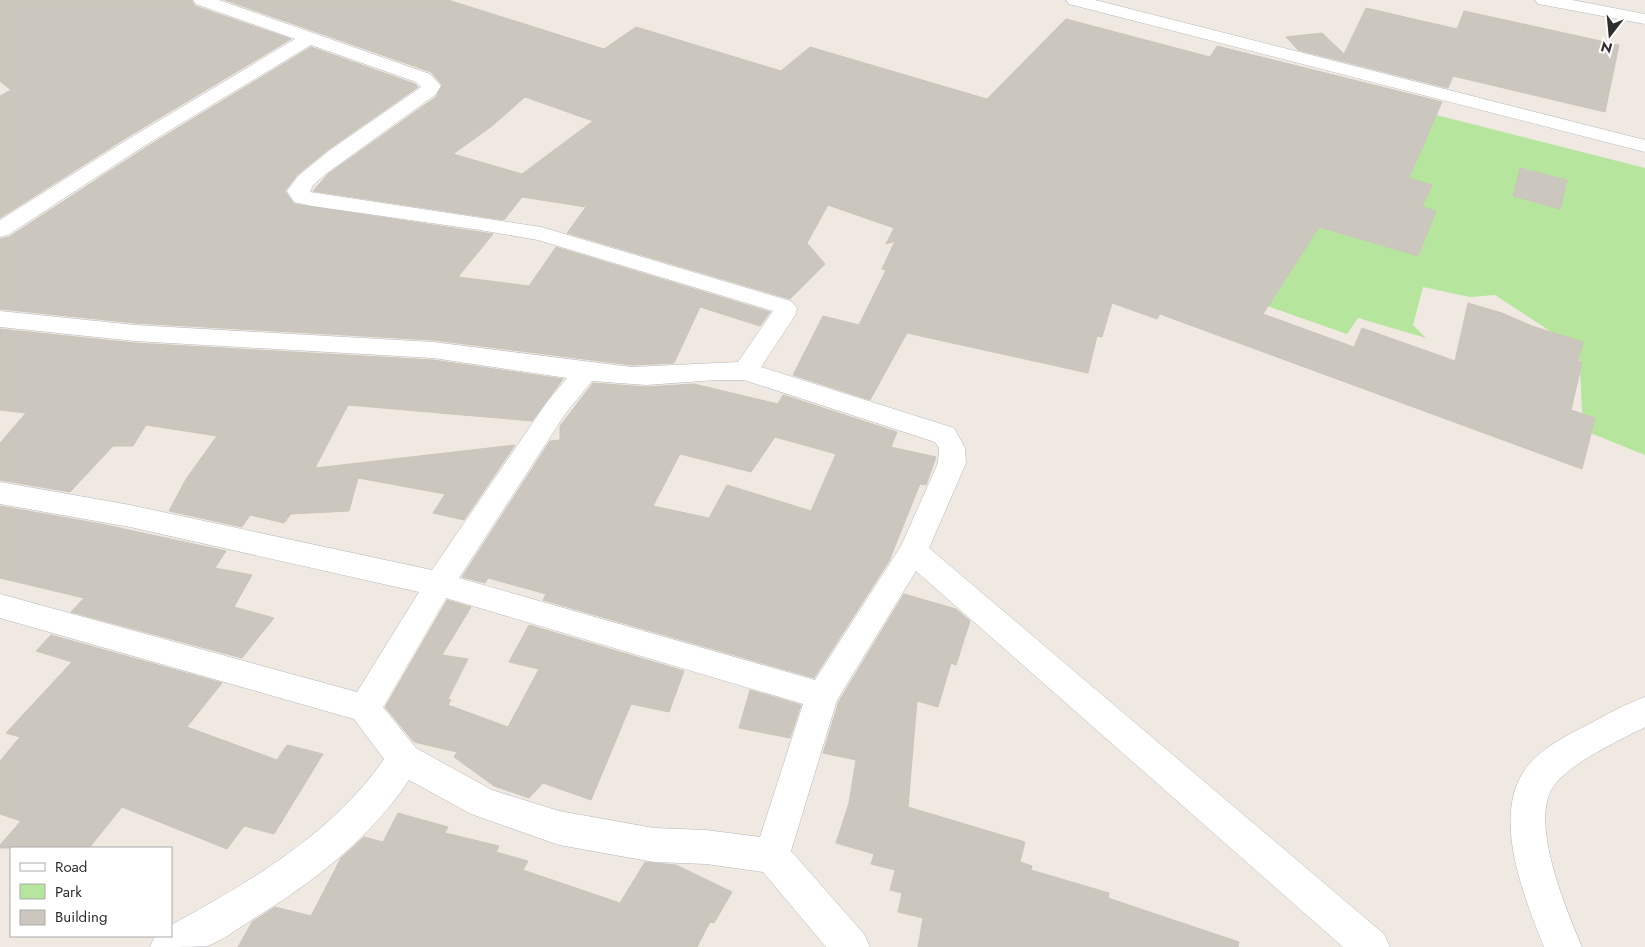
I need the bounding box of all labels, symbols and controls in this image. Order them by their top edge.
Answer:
north arrow [1585,10,1635,60]
text: N [1598,36,1615,59]
legend [10,847,172,937]
text: Road [55,856,87,878]
text: Park [55,881,82,903]
text: Building [55,906,107,928]

